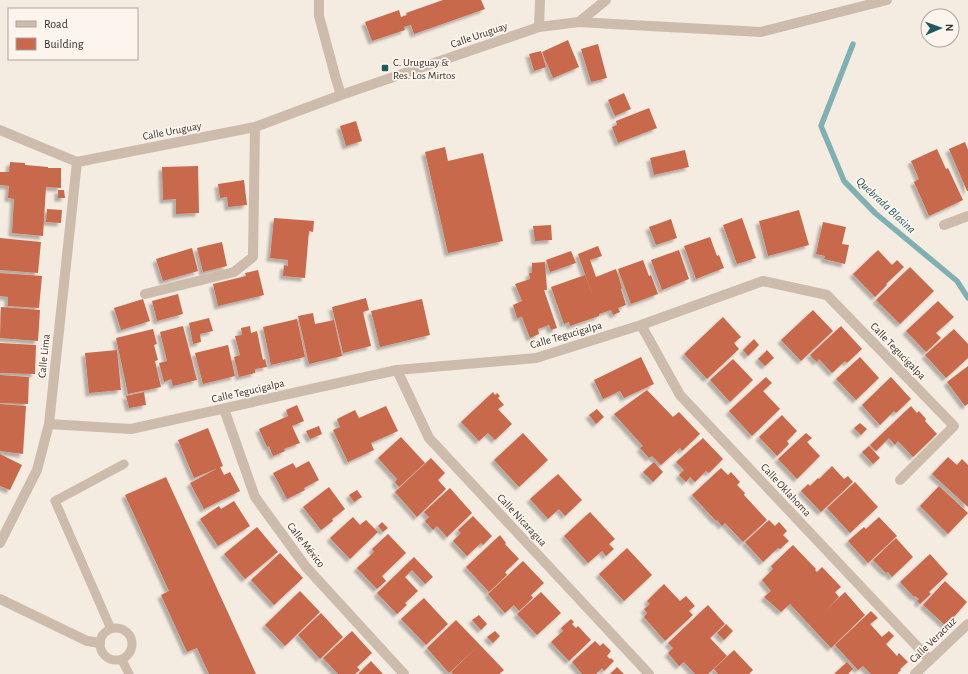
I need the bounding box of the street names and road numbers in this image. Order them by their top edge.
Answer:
street label: Calle Uruguay [449,20,509,50]
street label: Calle Uruguay [142,120,203,142]
street label: Calle Tegucigalpa [529,319,603,351]
street label: Calle Tegucigalpa [868,320,928,382]
street label: Calle Lima [36,333,52,379]
street label: Calle Tegucigalpa [211,377,285,405]
street label: Calle Oklahoma [759,461,813,519]
street label: Calle Nicaragua [495,492,549,548]
street label: Calle México [285,520,327,570]
street label: Calle Veracruz [908,615,959,665]

